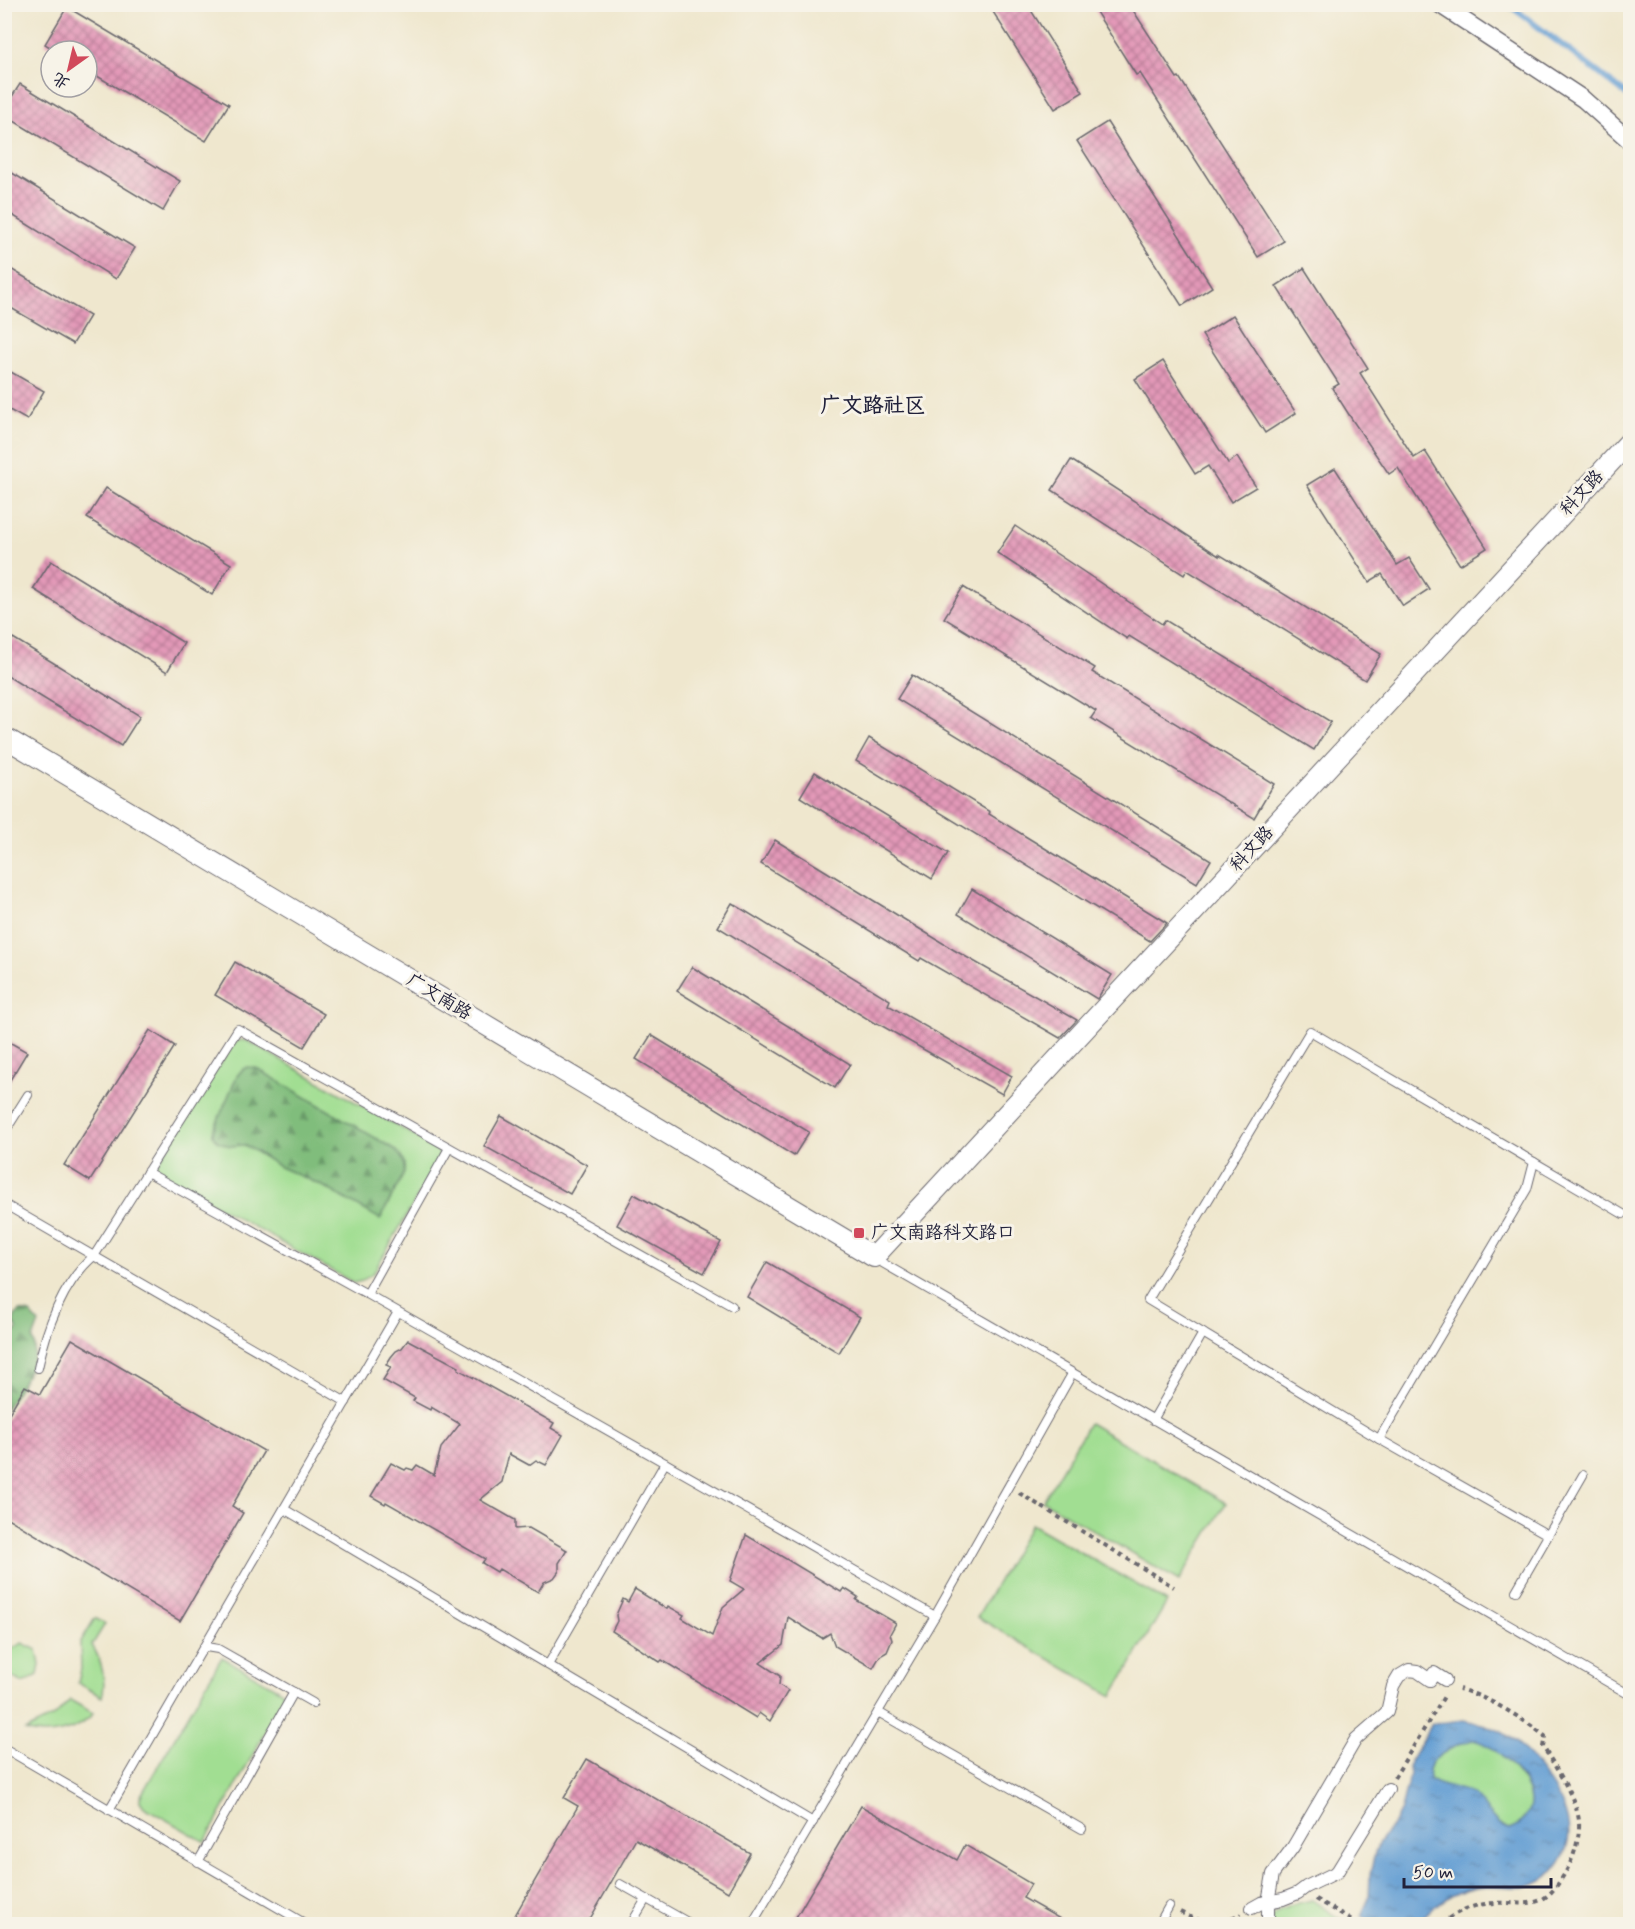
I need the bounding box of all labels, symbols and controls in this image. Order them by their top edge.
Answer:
north arrow [39,39,99,99]
text: 北 [49,67,74,93]
district label: 广文路社区 [821,392,926,420]
street label: 科文路 [1555,465,1609,521]
street label: 科文路 [1225,821,1279,877]
street label: 广文南路 [402,968,476,1026]
place label: 广文南路科文路口 [871,1221,1015,1245]
marker: 广文南路科文路口 [852,1226,866,1240]
scale bar [1404,1851,1551,1889]
text: 50 m [1413,1861,1453,1885]

